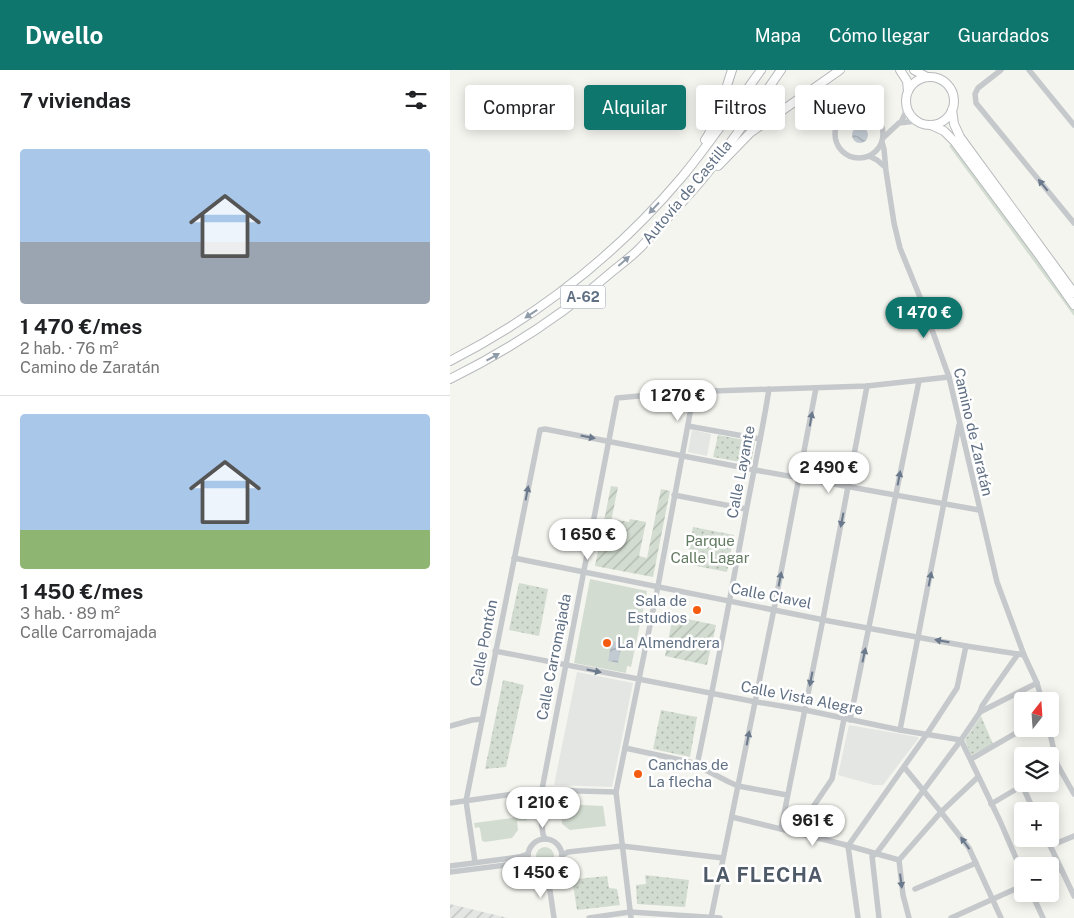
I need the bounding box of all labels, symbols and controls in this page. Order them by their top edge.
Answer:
text: Dwello [25,21,103,49]
text: Mapa [755,25,801,46]
text: Cómo llegar [829,25,930,46]
text: Guardados [958,25,1049,46]
chip: Comprar [465,85,574,130]
chip: Alquilar [584,85,686,130]
chip: Filtros [696,85,785,130]
chip: Nuevo [795,85,884,130]
icon: filters [402,86,430,114]
text: 7 viviendas [20,88,131,113]
street label: Autovía de Castilla [638,137,735,247]
one-way arrow [1038,179,1049,192]
icon: home [180,181,270,271]
one-way arrow [648,202,660,214]
one-way arrow [618,256,631,267]
road number: A-62 [560,286,606,308]
pin: 1 470 € [878,296,970,339]
text: 1 470 € [896,303,952,322]
one-way arrow [524,309,537,318]
text: 1 470 €/mes [20,314,142,339]
text: 2 hab. · 76 m² [20,339,119,358]
one-way arrow [486,353,501,361]
text: Camino de Zaratán [20,358,160,377]
street label: Camino de Zaratán [950,366,997,498]
pin: 1 270 € [632,380,724,422]
text: 1 270 € [651,386,705,405]
one-way arrow [807,411,815,427]
street label: Calle Layante [723,424,758,520]
one-way arrow [580,433,595,441]
icon: home [180,447,270,537]
pin: 2 490 € [783,452,875,494]
text: 2 490 € [799,458,859,477]
one-way arrow [895,471,903,486]
one-way arrow [524,484,532,500]
one-way arrow [838,512,846,528]
pin: 1 650 € [542,518,634,561]
text: 1 650 € [560,525,616,544]
park label: Parque Calle Lagar [670,532,750,566]
one-way arrow [777,570,785,586]
one-way arrow [926,571,934,586]
text: 1 450 €/mes [20,579,143,604]
street label: Calle Clavel [729,579,813,612]
street label: Calle Carromajada [533,592,574,722]
place label: Sala de Estudios [627,592,687,626]
street label: Calle Pontón [467,598,500,688]
text: 3 hab. · 89 m² [20,604,120,623]
marker: Sala de Estudios [691,604,703,616]
text: Calle Carromajada [20,623,157,642]
place label: La Almendrera [617,634,720,651]
marker: La Almendrera [601,637,613,649]
one-way arrow [933,637,949,645]
one-way arrow [860,647,868,663]
one-way arrow [587,667,603,675]
one-way arrow [807,672,815,687]
street label: Calle Vista Alegre [739,677,865,718]
north arrow [1014,692,1059,738]
map controls [1014,692,1059,902]
one-way arrow [744,730,752,746]
button: layers [1014,747,1059,792]
place label: Canchas de La flecha [648,756,729,790]
marker: Canchas de La flecha [632,768,644,780]
pin: 1 210 € [497,786,589,829]
text: 1 210 € [517,793,569,812]
button: + [1014,802,1059,847]
pin: 961 € [778,804,848,847]
text: 961 € [792,811,834,830]
one-way arrow [959,837,970,850]
pin: 1 450 € [495,856,587,899]
button: − [1014,857,1059,902]
text: 1 450 € [513,863,569,882]
district label: LA FLECHA [703,863,823,887]
one-way arrow [897,874,905,890]

